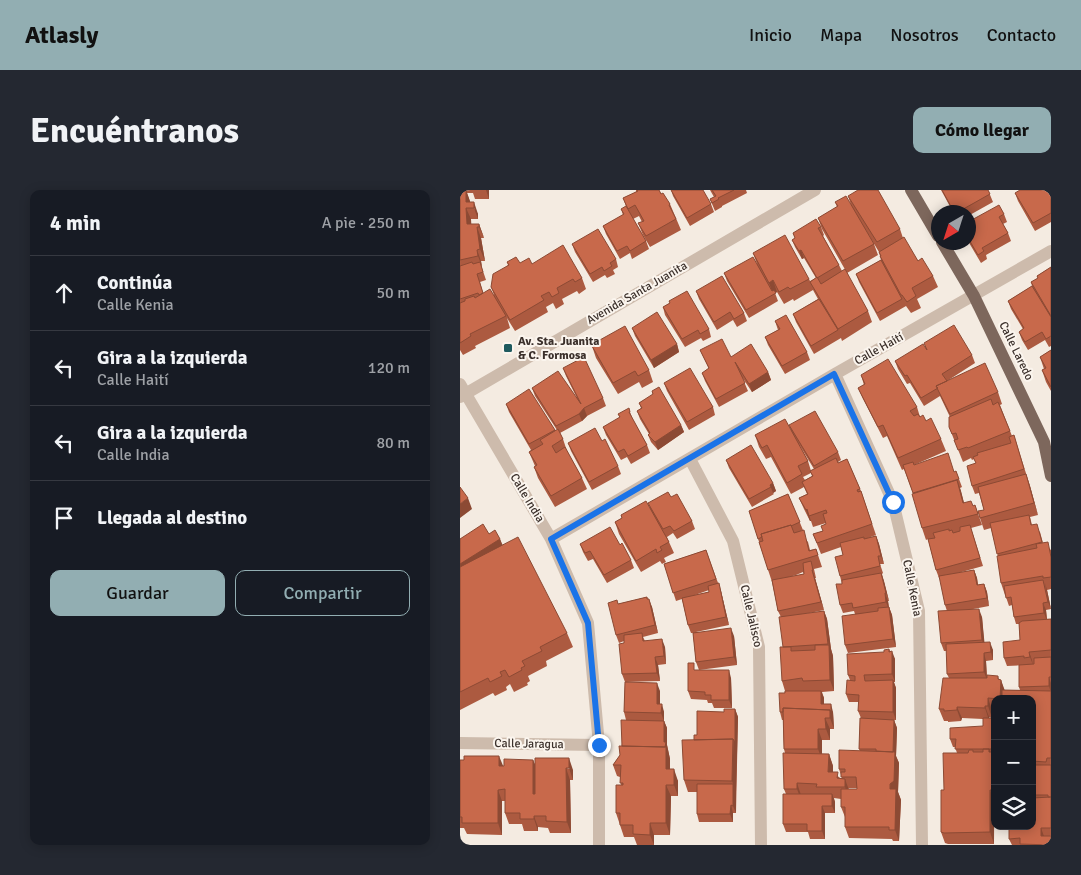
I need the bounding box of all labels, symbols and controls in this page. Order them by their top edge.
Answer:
text: Atlasly [25,20,98,50]
text: Inicio [749,24,792,46]
text: Mapa [820,24,862,46]
text: Nosotros [890,24,959,46]
text: Contacto [987,24,1056,46]
button: Cómo llegar [913,107,1051,153]
text: Encuéntranos [30,109,239,152]
north arrow [931,205,976,250]
text: 4 min [50,210,101,236]
text: A pie · 250 m [322,213,410,233]
street label: Avenida Santa Juanita [584,258,690,328]
text: Continúa [97,271,172,295]
icon: ahead [50,279,78,307]
text: 50 m [376,283,410,303]
text: Calle Kenia [97,295,174,315]
street label: Calle Laredo [995,319,1037,383]
street label: Calle Haití [852,329,907,369]
place label: Av. Sta. Juanita & C. Formosa [518,334,599,363]
marker: Av. Sta. Juanita & C. Formosa [502,342,514,354]
text: Gira a la izquierda [97,346,247,370]
icon: left [50,354,78,382]
text: 120 m [368,358,410,378]
text: Calle Haití [97,370,169,390]
text: Gira a la izquierda [97,421,247,445]
icon: left [50,429,78,457]
text: 80 m [376,433,410,453]
text: Calle India [97,445,170,465]
street label: Calle India [507,471,547,525]
route start [882,491,905,514]
icon: arrive [50,504,78,532]
text: Llegada al destino [97,506,247,530]
street label: Calle Kenia [899,558,925,618]
button: Guardar [50,570,225,616]
button: Compartir [235,570,410,616]
street label: Calle Jalisco [737,583,765,649]
map controls [991,695,1036,830]
button: + [991,695,1036,740]
route end [588,734,611,757]
street label: Calle Jaragua [494,736,564,752]
button: − [991,740,1036,785]
button: layers [991,785,1036,830]

